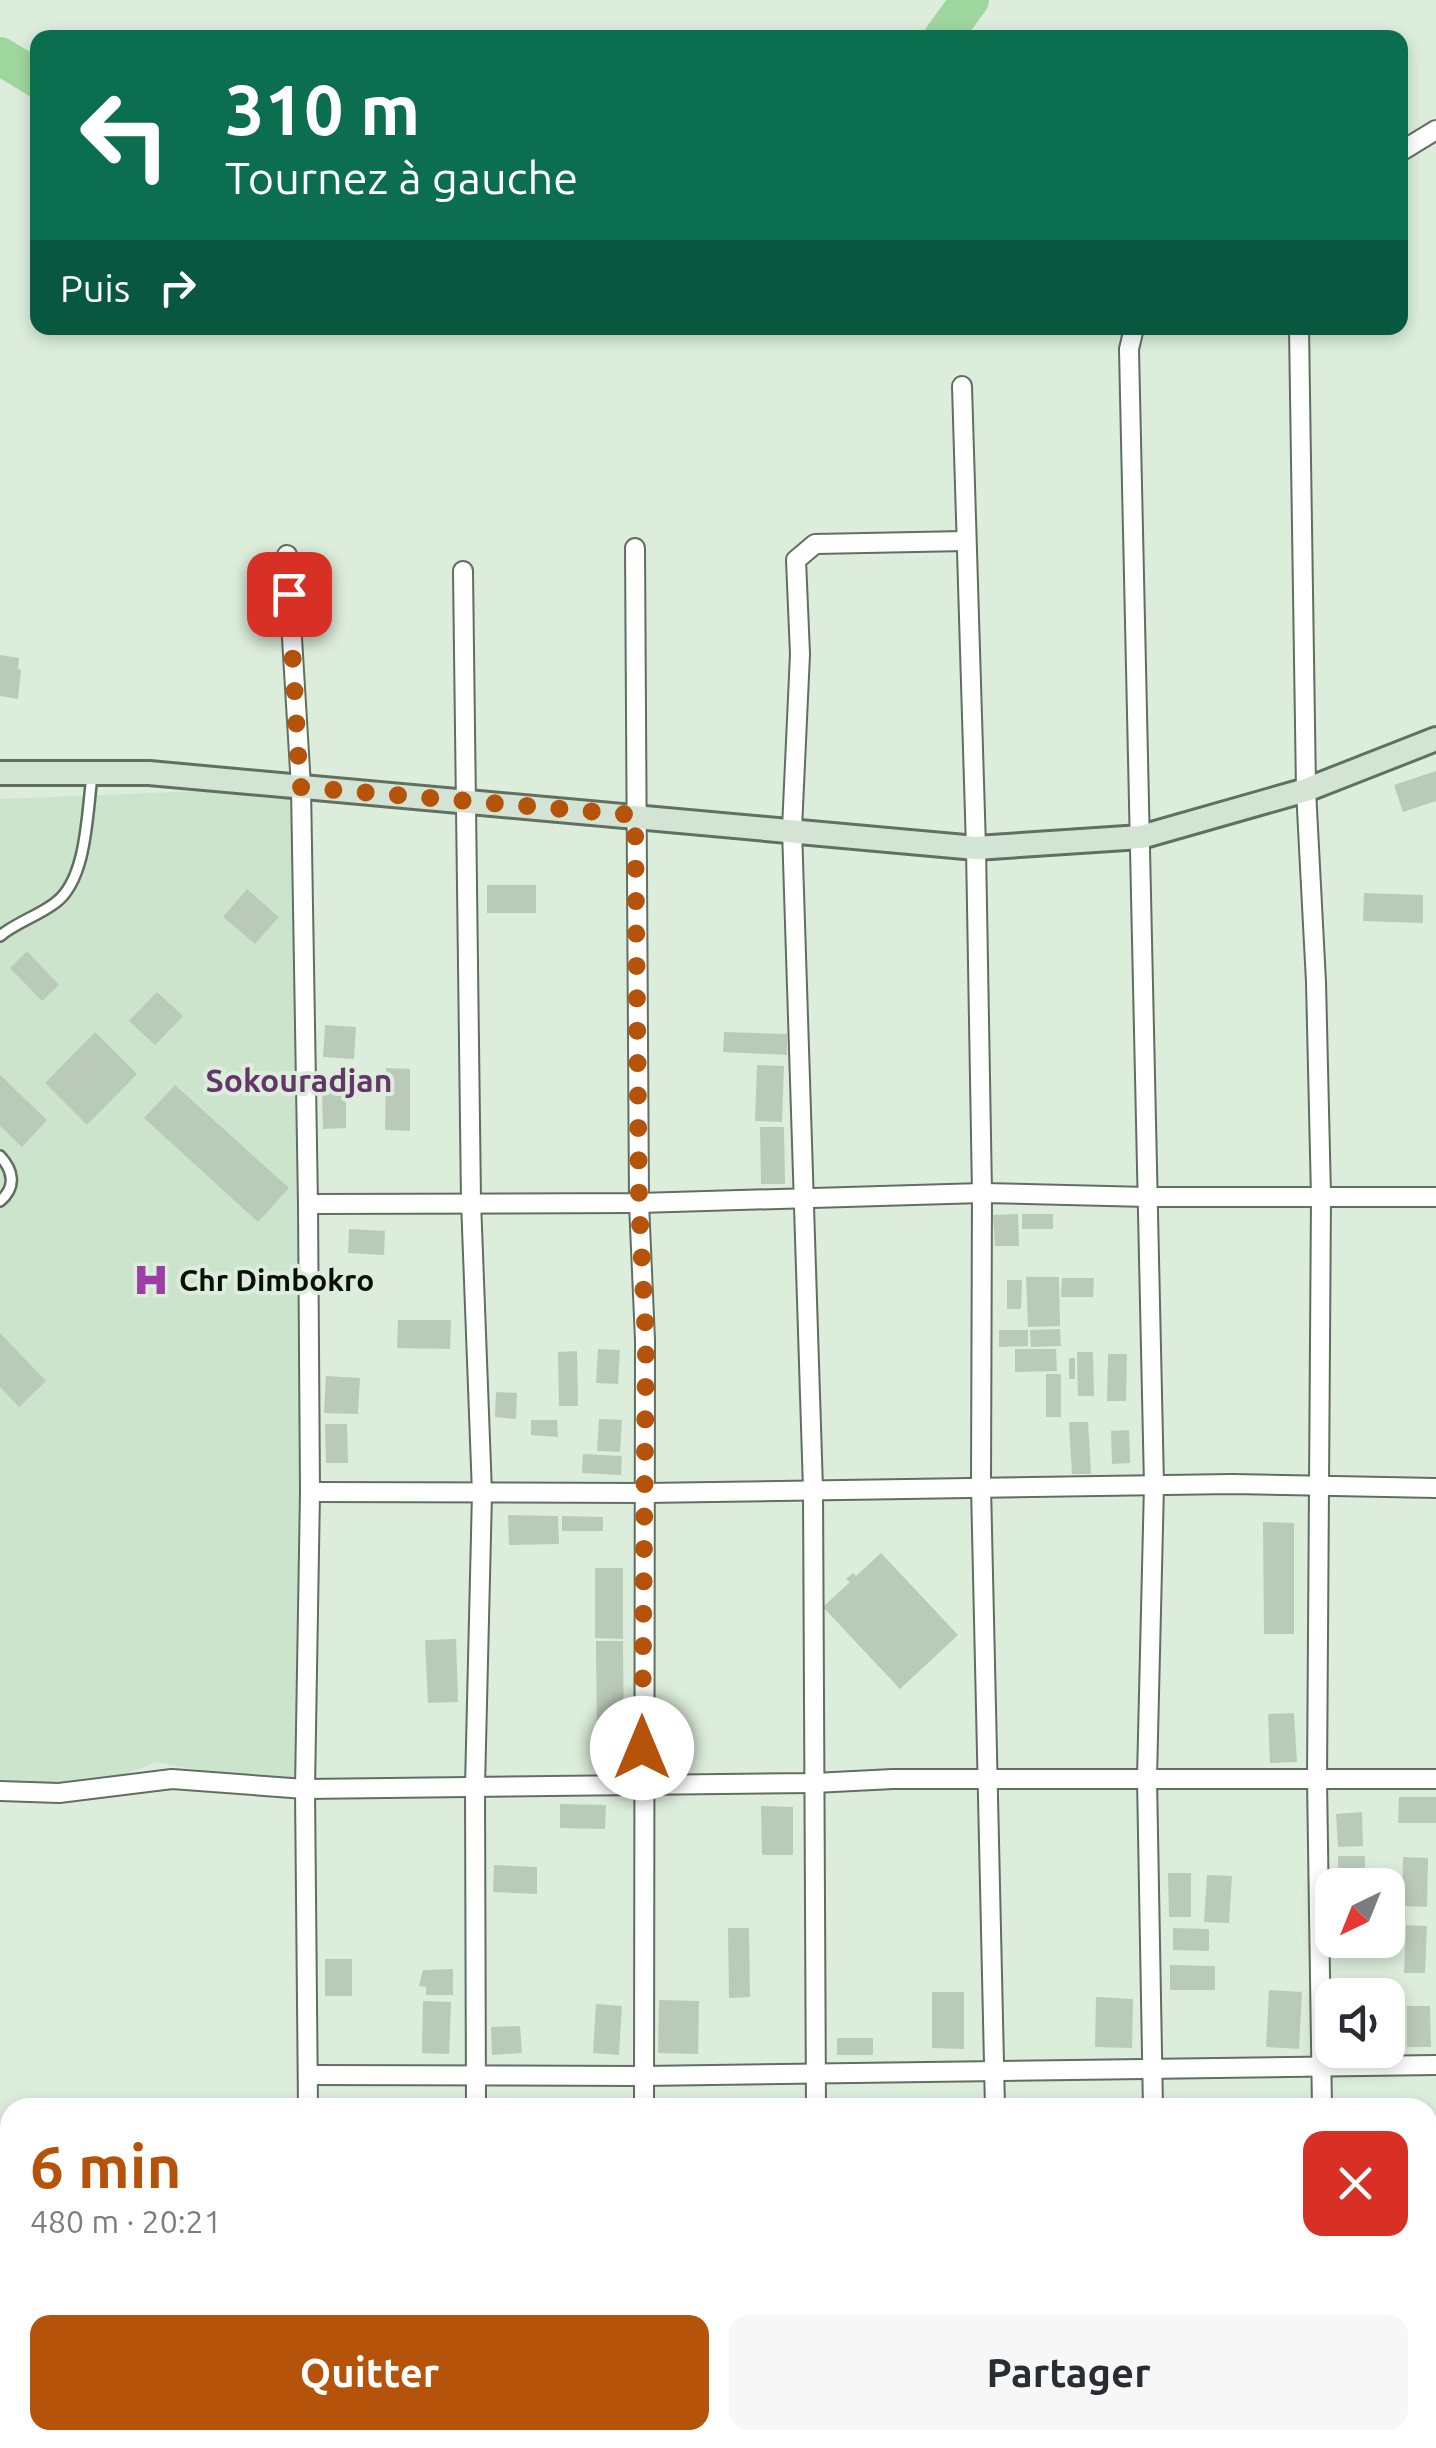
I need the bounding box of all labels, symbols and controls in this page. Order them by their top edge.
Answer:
icon: left [60,70,190,200]
text: 310 m [225,70,420,148]
text: Tournez à gauche [225,152,578,203]
icon: right [150,260,205,315]
text: Puis [60,267,130,309]
pin [247,552,332,637]
icon: arrive [262,567,317,622]
district label: Sokouradjan [206,1062,392,1098]
hospital icon: Chr Dimbokro [132,1261,170,1299]
place label: Chr Dimbokro [179,1263,374,1297]
position arrow [590,1696,694,1800]
north arrow [1315,1868,1405,1958]
map controls [1315,1868,1405,2068]
button: sound [1315,1978,1405,2068]
button: close [1303,2131,1408,2236]
text: 6 min [30,2132,182,2199]
text: 480 m · 20:21 [30,2203,222,2239]
button: Quitter [30,2315,709,2430]
button: Partager [729,2315,1408,2430]

